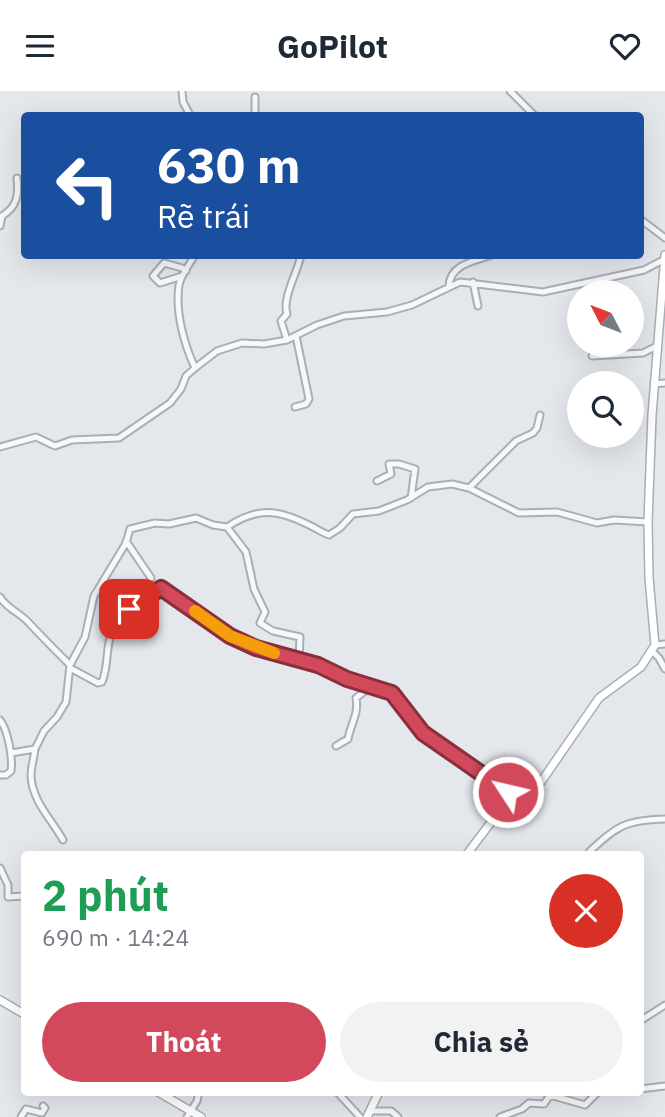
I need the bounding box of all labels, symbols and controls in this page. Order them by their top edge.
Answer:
text: GoPilot [277,25,388,67]
icon: menu [21,27,59,65]
icon: heart [606,27,644,65]
text: 630 m [157,133,301,196]
icon: left [42,140,133,231]
text: Rẽ trái [157,195,250,237]
north arrow [567,280,644,357]
map controls [567,280,644,448]
button: search [567,371,644,448]
pin [99,579,159,639]
icon: arrive [110,590,148,628]
position arrow [471,755,545,829]
text: 2 phút [42,868,169,923]
button: close [549,874,623,948]
text: 690 m · 14:24 [42,922,189,952]
button: Thoát [42,1002,326,1082]
button: Chia sẻ [340,1002,623,1082]

